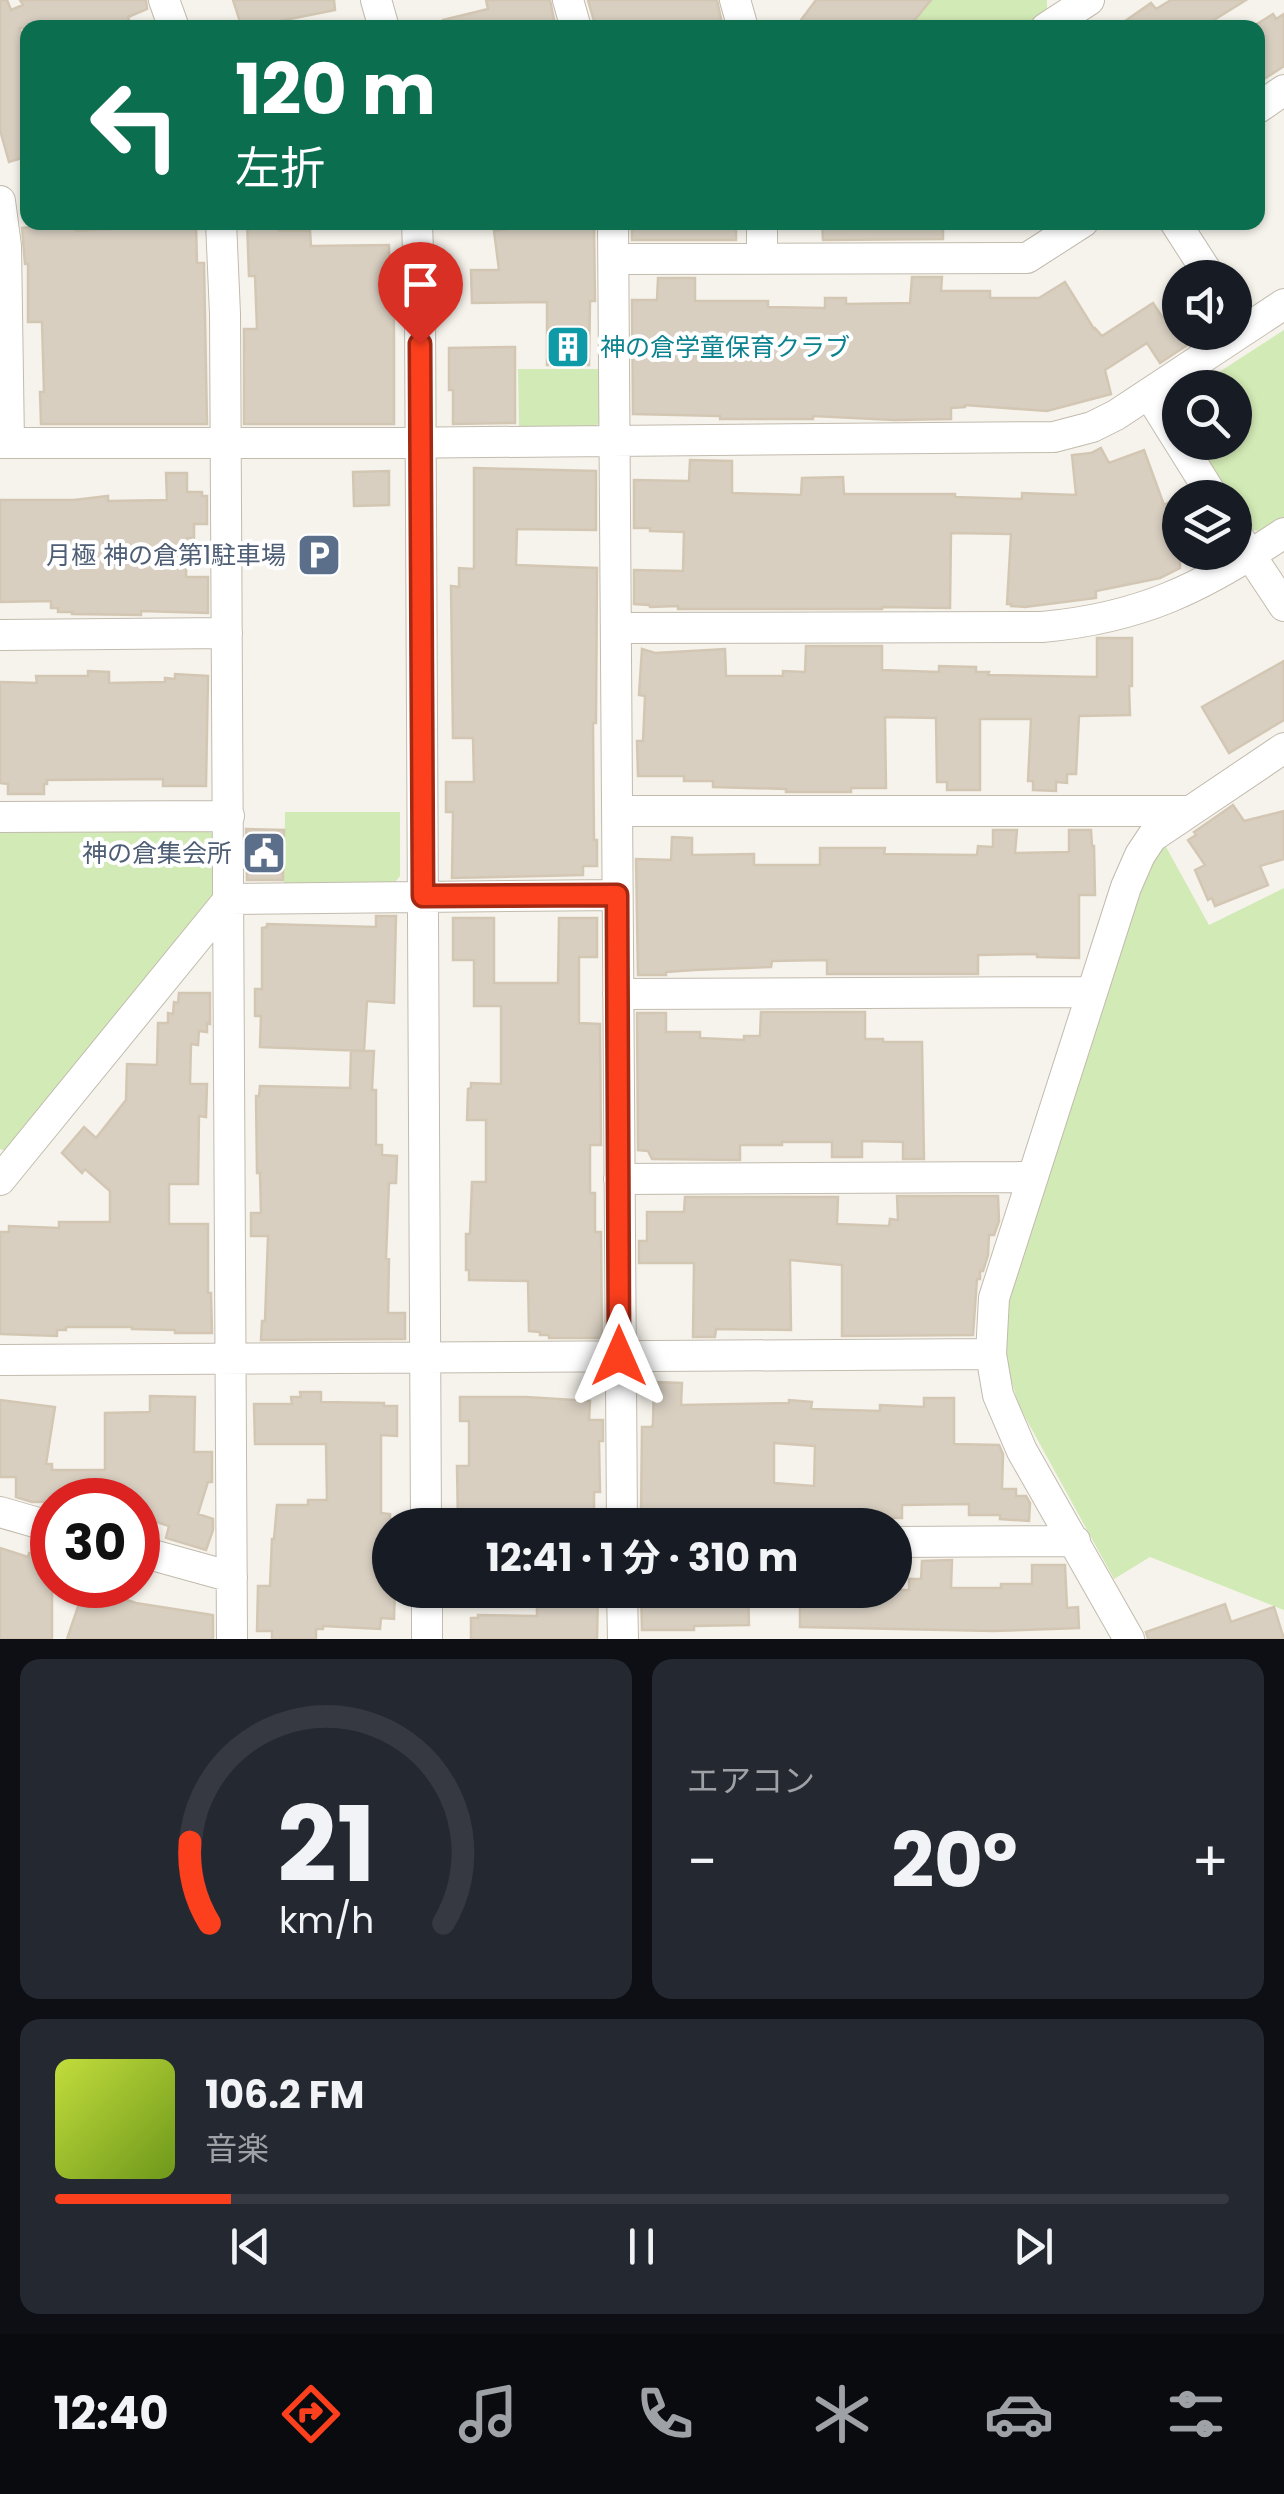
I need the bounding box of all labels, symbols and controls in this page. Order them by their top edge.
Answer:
text: 120 m [235,40,436,139]
icon: left [70,60,200,190]
text: 左折 [235,137,325,200]
pin [378,242,463,345]
icon: arrive [393,257,448,312]
map controls [1162,260,1252,570]
button: sound [1162,260,1252,350]
building icon: 神の倉学童保育クラブ [545,324,591,370]
place label: 神の倉学童保育クラブ [600,330,850,365]
button: search [1162,370,1252,460]
button: layers [1162,480,1252,570]
parking icon: 月極 神の倉第1駐車場 [296,532,342,578]
place label: 月極 神の倉第1駐車場 [46,538,286,573]
public building icon: 神の倉集会所 [241,830,287,876]
place label: 神の倉集会所 [82,836,232,871]
position arrow [567,1304,671,1408]
speed limit sign: 30 [30,1478,160,1608]
text: 12:41 · 1 分 · 310 m [486,1531,798,1584]
text: エアコン [687,1758,815,1803]
text: 21 [277,1772,375,1917]
text: 20° [891,1808,1018,1913]
text: − [687,1823,717,1900]
text: + [1191,1823,1229,1900]
text: km/h [278,1895,374,1946]
text: 106.2 FM [205,2068,364,2121]
text: 音楽 [205,2126,269,2171]
icon: previous [223,2219,278,2274]
icon: pause [614,2219,669,2274]
icon: next [1006,2219,1061,2274]
icon: directions [276,2379,346,2449]
icon: music [453,2379,523,2449]
icon: phone [630,2379,700,2449]
icon: climate [807,2379,877,2449]
icon: car [984,2379,1054,2449]
icon: filters [1161,2379,1231,2449]
text: 12:40 [53,2382,169,2445]

